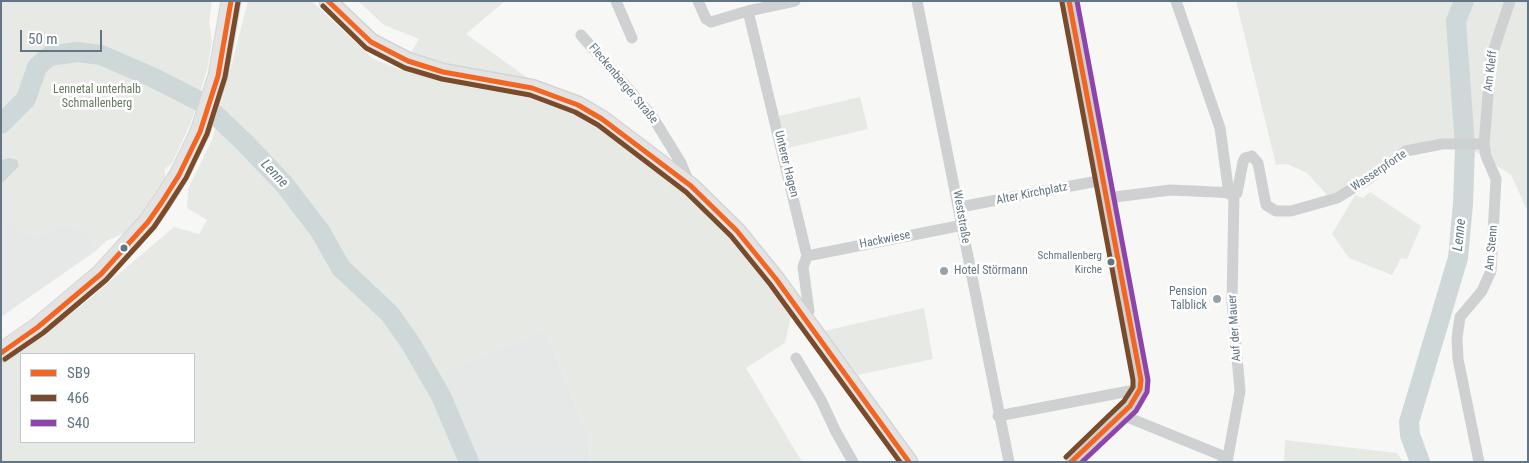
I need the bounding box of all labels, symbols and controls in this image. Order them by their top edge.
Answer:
scale bar [22,20,105,52]
text: 50 m [28,30,58,48]
street label: Fleckenberger Straße [585,41,661,127]
street label: Am Kleff [1481,50,1501,92]
park label: Lennetal unterhalb Schmallenberg [53,83,141,111]
street label: Unterer Hagen [771,129,801,199]
street label: Wasserpforte [1349,147,1409,195]
water label: Lenne [257,157,291,191]
street label: Alter Kirchplatz [995,180,1069,208]
street label: Weststraße [949,189,973,245]
water label: Lenne [1450,218,1470,252]
street label: Am Stenn [1483,225,1501,271]
street label: Hackwiese [858,228,912,252]
unlabelled marker [119,243,129,253]
place label: Schmallenberg Kirche [1038,249,1102,275]
marker: Schmallenberg Kirche [1106,257,1116,267]
place label: Hotel Störmann [954,264,1028,278]
marker: Hotel Störmann [938,265,950,277]
place label: Pension Talblick [1169,285,1207,313]
marker: Pension Talblick [1211,293,1223,305]
street label: Auf der Mauer [1225,294,1245,362]
legend [20,353,195,443]
text: SB9 [67,364,90,382]
text: 466 [67,389,89,407]
text: S40 [67,414,90,432]

